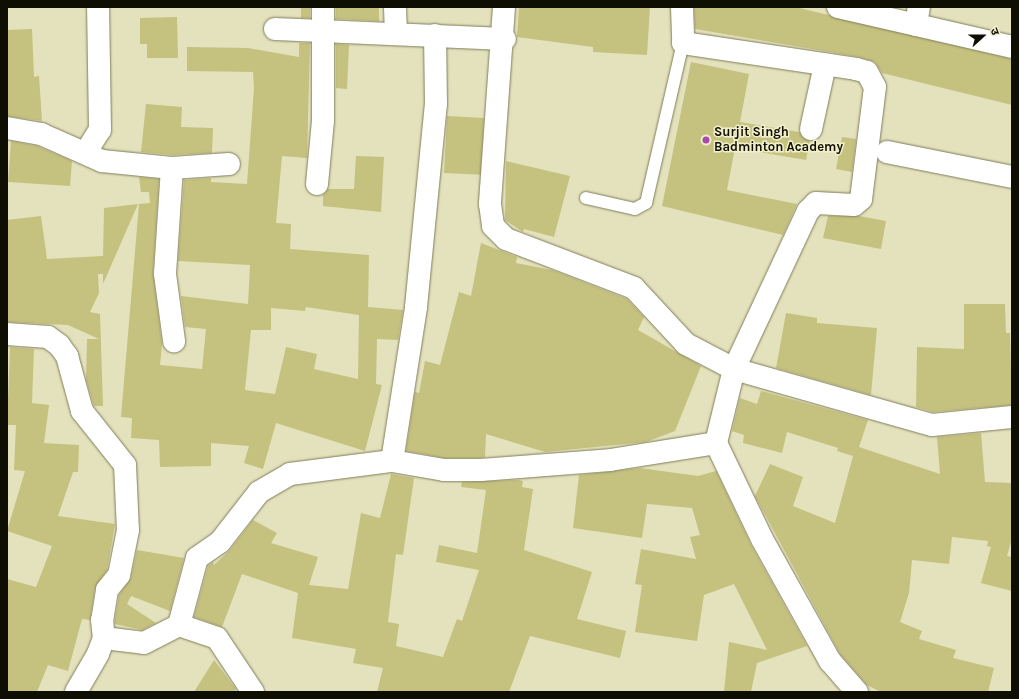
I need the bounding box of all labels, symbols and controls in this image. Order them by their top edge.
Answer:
north arrow [963,16,1003,56]
text: उ [987,26,1002,37]
place label: Surjit Singh Badminton Academy [714,125,843,156]
marker: Surjit Singh Badminton Academy [701,135,711,145]

